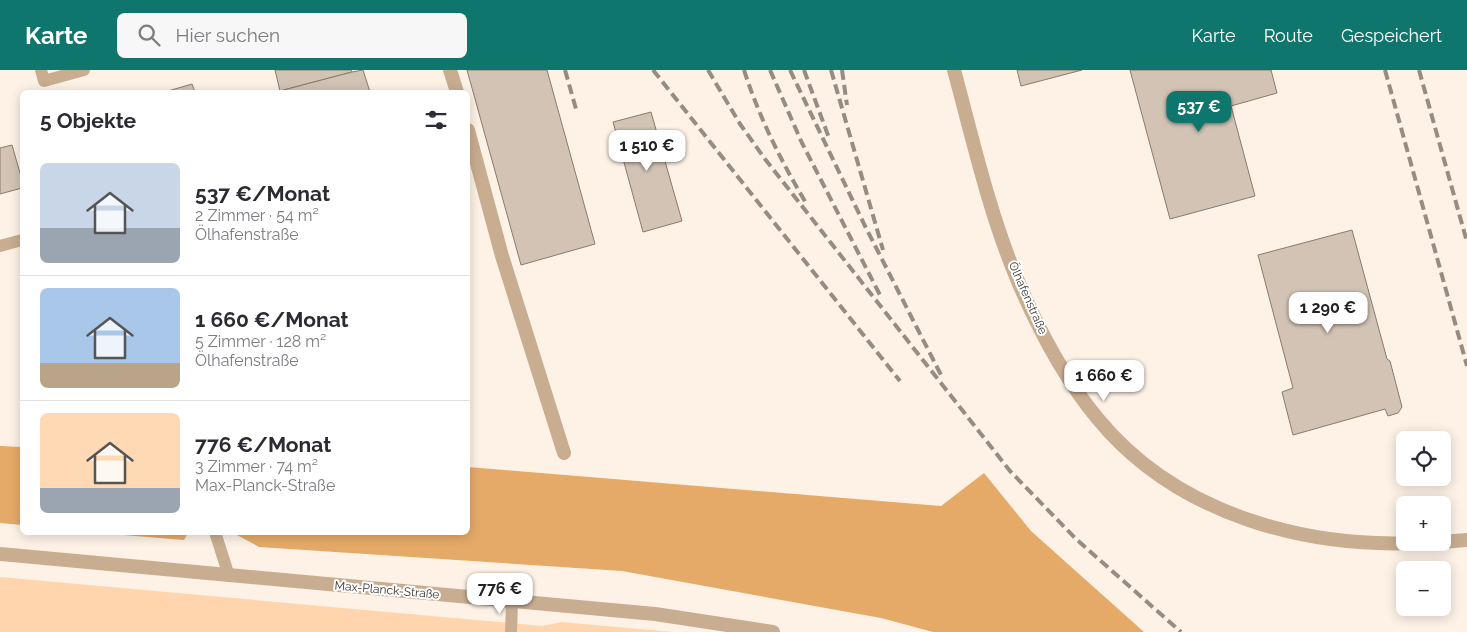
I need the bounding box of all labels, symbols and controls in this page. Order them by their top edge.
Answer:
search box [117,13,467,58]
text: Karte [25,21,87,50]
icon: search [135,21,163,49]
text: Hier suchen [175,24,280,46]
text: Karte [1192,25,1236,46]
text: Route [1264,25,1313,46]
text: Gespeichert [1341,25,1442,46]
pin: 537 € [1164,90,1234,133]
text: 537 € [1177,97,1221,116]
icon: filters [422,106,450,134]
text: 5 Objekte [40,108,136,133]
pin: 1 510 € [601,129,693,172]
text: 1 510 € [620,136,674,155]
text: 537 €/Monat [195,181,330,206]
icon: home [80,183,140,243]
text: 2 Zimmer · 54 m² [195,206,319,225]
text: Ölhafenstraße [195,225,299,244]
street label: Ölhafenstraße [1006,260,1050,336]
pin: 1 290 € [1282,292,1374,334]
text: 1 290 € [1300,298,1356,317]
text: 1 660 €/Monat [195,307,349,332]
icon: home [80,308,140,368]
text: 5 Zimmer · 128 m² [195,332,326,351]
text: Ölhafenstraße [195,351,299,370]
pin: 1 660 € [1058,360,1150,402]
text: 1 660 € [1075,366,1133,385]
map controls [1396,431,1451,616]
button: locate [1396,431,1451,486]
text: 776 €/Monat [195,432,331,457]
icon: home [80,433,140,493]
text: 3 Zimmer · 74 m² [195,457,318,476]
text: Max-Planck-Straße [195,476,335,495]
button: + [1396,496,1451,551]
button: − [1396,561,1451,616]
pin: 776 € [465,572,535,615]
street label: Max-Planck-Straße [334,578,440,602]
text: 776 € [478,579,522,598]

